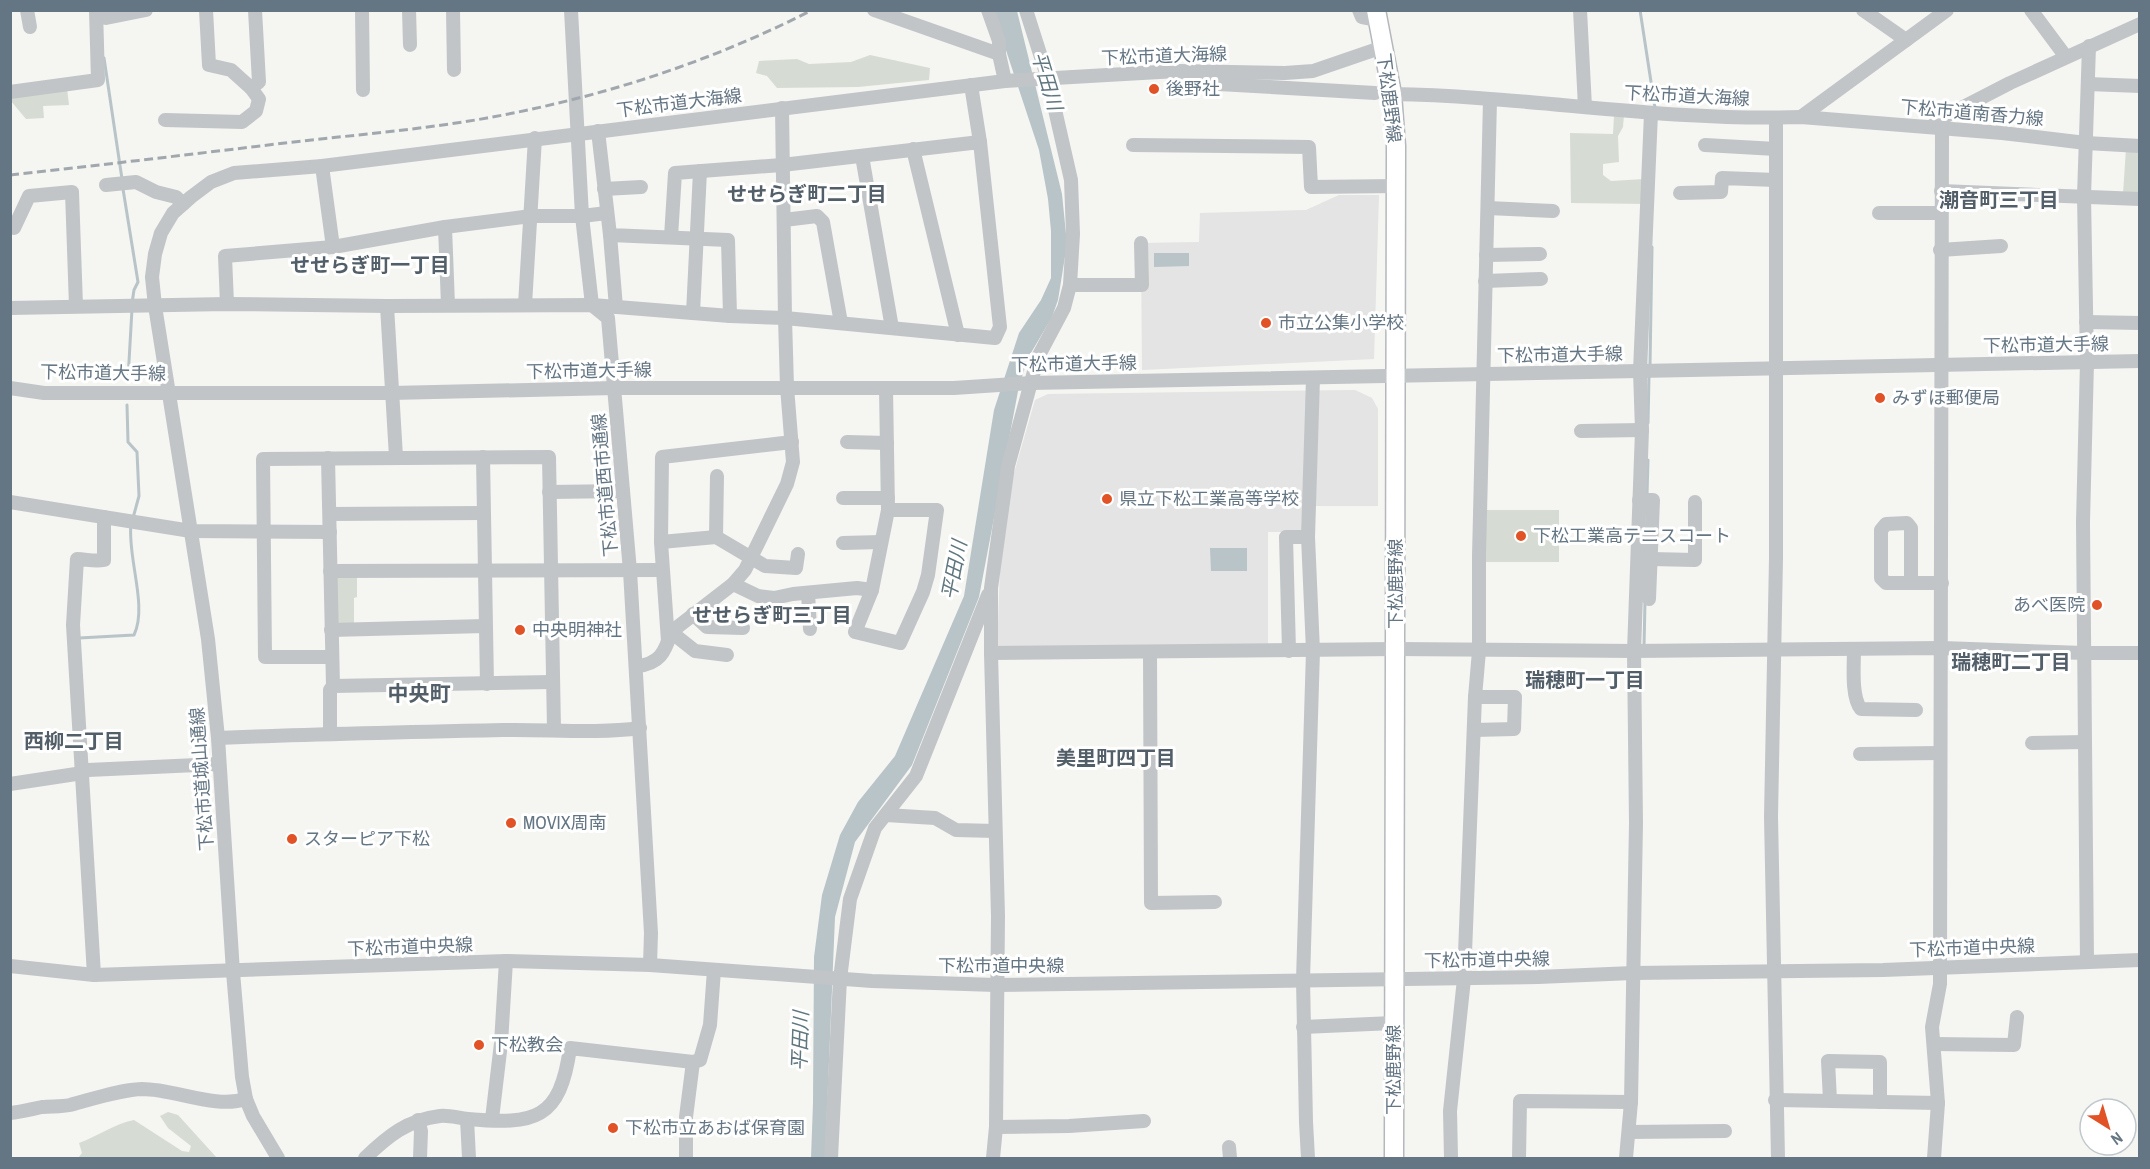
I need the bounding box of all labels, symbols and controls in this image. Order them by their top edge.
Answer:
street label: 下松市道大海線 [1101,41,1227,70]
water label: 平田川 [1026,48,1070,115]
street label: 下松鹿野線 [1372,52,1407,144]
place label: 後野社 [1166,76,1220,101]
street label: 下松市道大海線 [1623,80,1751,111]
street label: 下松市道大海線 [615,82,743,123]
marker: 後野社 [1147,82,1161,96]
street label: 下松市道南香力線 [1899,94,2045,131]
district label: せせらぎ町二丁目 [727,180,887,207]
district label: 潮音町三丁目 [1939,186,2059,213]
district label: せせらぎ町一丁目 [290,251,450,278]
place label: 市立公集小学校 [1278,310,1404,335]
marker: 市立公集小学校 [1259,316,1273,330]
street label: 下松市道大手線 [1983,331,2109,358]
street label: 下松市道大手線 [1497,341,1623,368]
street label: 下松市道大手線 [1011,350,1137,377]
street label: 下松市道大手線 [526,357,652,384]
street label: 下松市道大手線 [40,359,166,386]
place label: みずほ郵便局 [1892,385,2000,410]
marker: みずほ郵便局 [1873,391,1887,405]
street label: 下松市道西市通線 [586,412,623,558]
place label: 県立下松工業高等学校 [1119,486,1299,511]
marker: 県立下松工業高等学校 [1100,492,1114,506]
place label: 下松工業高テニスコート [1533,523,1731,548]
marker: 下松工業高テニスコート [1514,529,1528,543]
water label: 平田川 [935,536,973,602]
street label: 下松鹿野線 [1383,539,1408,629]
place label: あべ医院 [2013,592,2085,617]
marker: あべ医院 [2090,598,2104,612]
district label: せせらぎ町三丁目 [692,601,852,628]
place label: 中央明神社 [532,617,622,642]
marker: 中央明神社 [513,623,527,637]
district label: 瑞穂町二丁目 [1951,648,2071,675]
district label: 瑞穂町一丁目 [1525,666,1645,693]
district label: 中央町 [388,679,451,708]
street label: 下松市道城山通線 [184,706,219,852]
district label: 西柳二丁目 [24,727,124,754]
district label: 美里町四丁目 [1056,744,1176,771]
place label: MOVIX周南 [523,810,607,835]
marker: MOVIX周南 [504,816,518,830]
place label: スターピア下松 [304,826,430,851]
marker: スターピア下松 [285,832,299,846]
street label: 下松市道中央線 [347,932,473,961]
street label: 下松市道中央線 [1909,933,2035,962]
street label: 下松市道中央線 [1424,946,1550,973]
street label: 下松市道中央線 [938,953,1064,978]
water label: 平田川 [785,1009,814,1071]
street label: 下松鹿野線 [1381,1025,1406,1115]
place label: 下松教会 [491,1032,563,1057]
marker: 下松教会 [472,1038,486,1052]
north arrow [2078,1097,2138,1157]
place label: 下松市立あおば保育園 [625,1115,805,1140]
marker: 下松市立あおば保育園 [606,1121,620,1135]
text: N [2107,1127,2127,1151]

